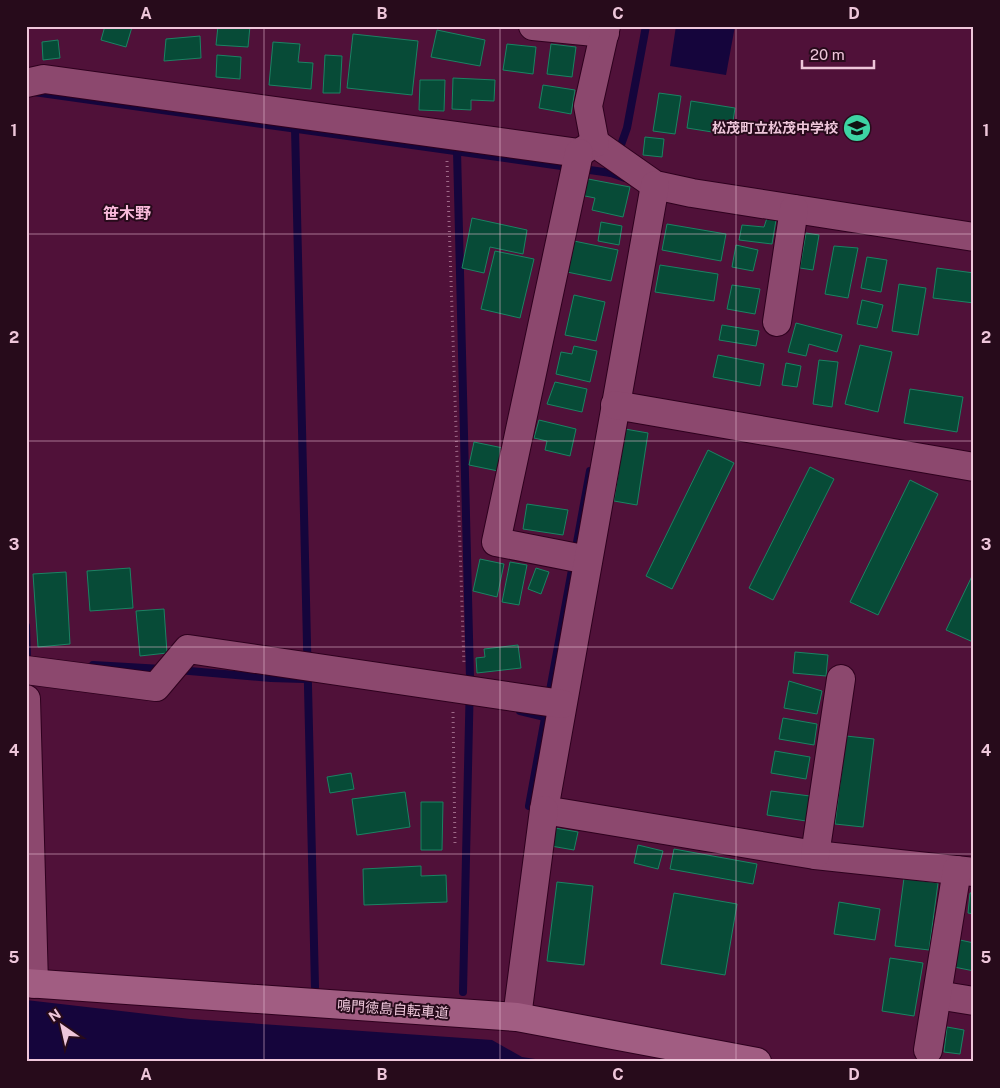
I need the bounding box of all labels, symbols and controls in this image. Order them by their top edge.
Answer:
text: A [140,4,152,23]
text: B [377,4,388,23]
text: C [612,4,624,23]
text: D [848,4,860,23]
scale bar [802,38,875,70]
text: 20 m [810,46,845,63]
school or university icon: 松茂町立松茂中学校 [842,113,872,143]
place label: 松茂町立松茂中学校 [712,120,838,136]
text: 1 [11,121,17,140]
text: 1 [983,121,989,140]
district label: 笹木野 [103,204,151,223]
text: 2 [9,328,19,347]
text: 2 [981,328,991,347]
text: 3 [9,535,19,554]
text: 3 [981,535,991,554]
text: 4 [9,741,20,760]
text: 4 [981,741,992,760]
text: 5 [9,948,20,967]
text: 5 [981,948,992,967]
street label: 鳴門徳島自転車道 [337,997,449,1021]
north arrow [38,1000,88,1050]
text: N [46,1006,64,1025]
text: A [140,1065,152,1084]
text: B [377,1065,388,1084]
text: C [612,1065,624,1084]
text: D [848,1065,860,1084]

